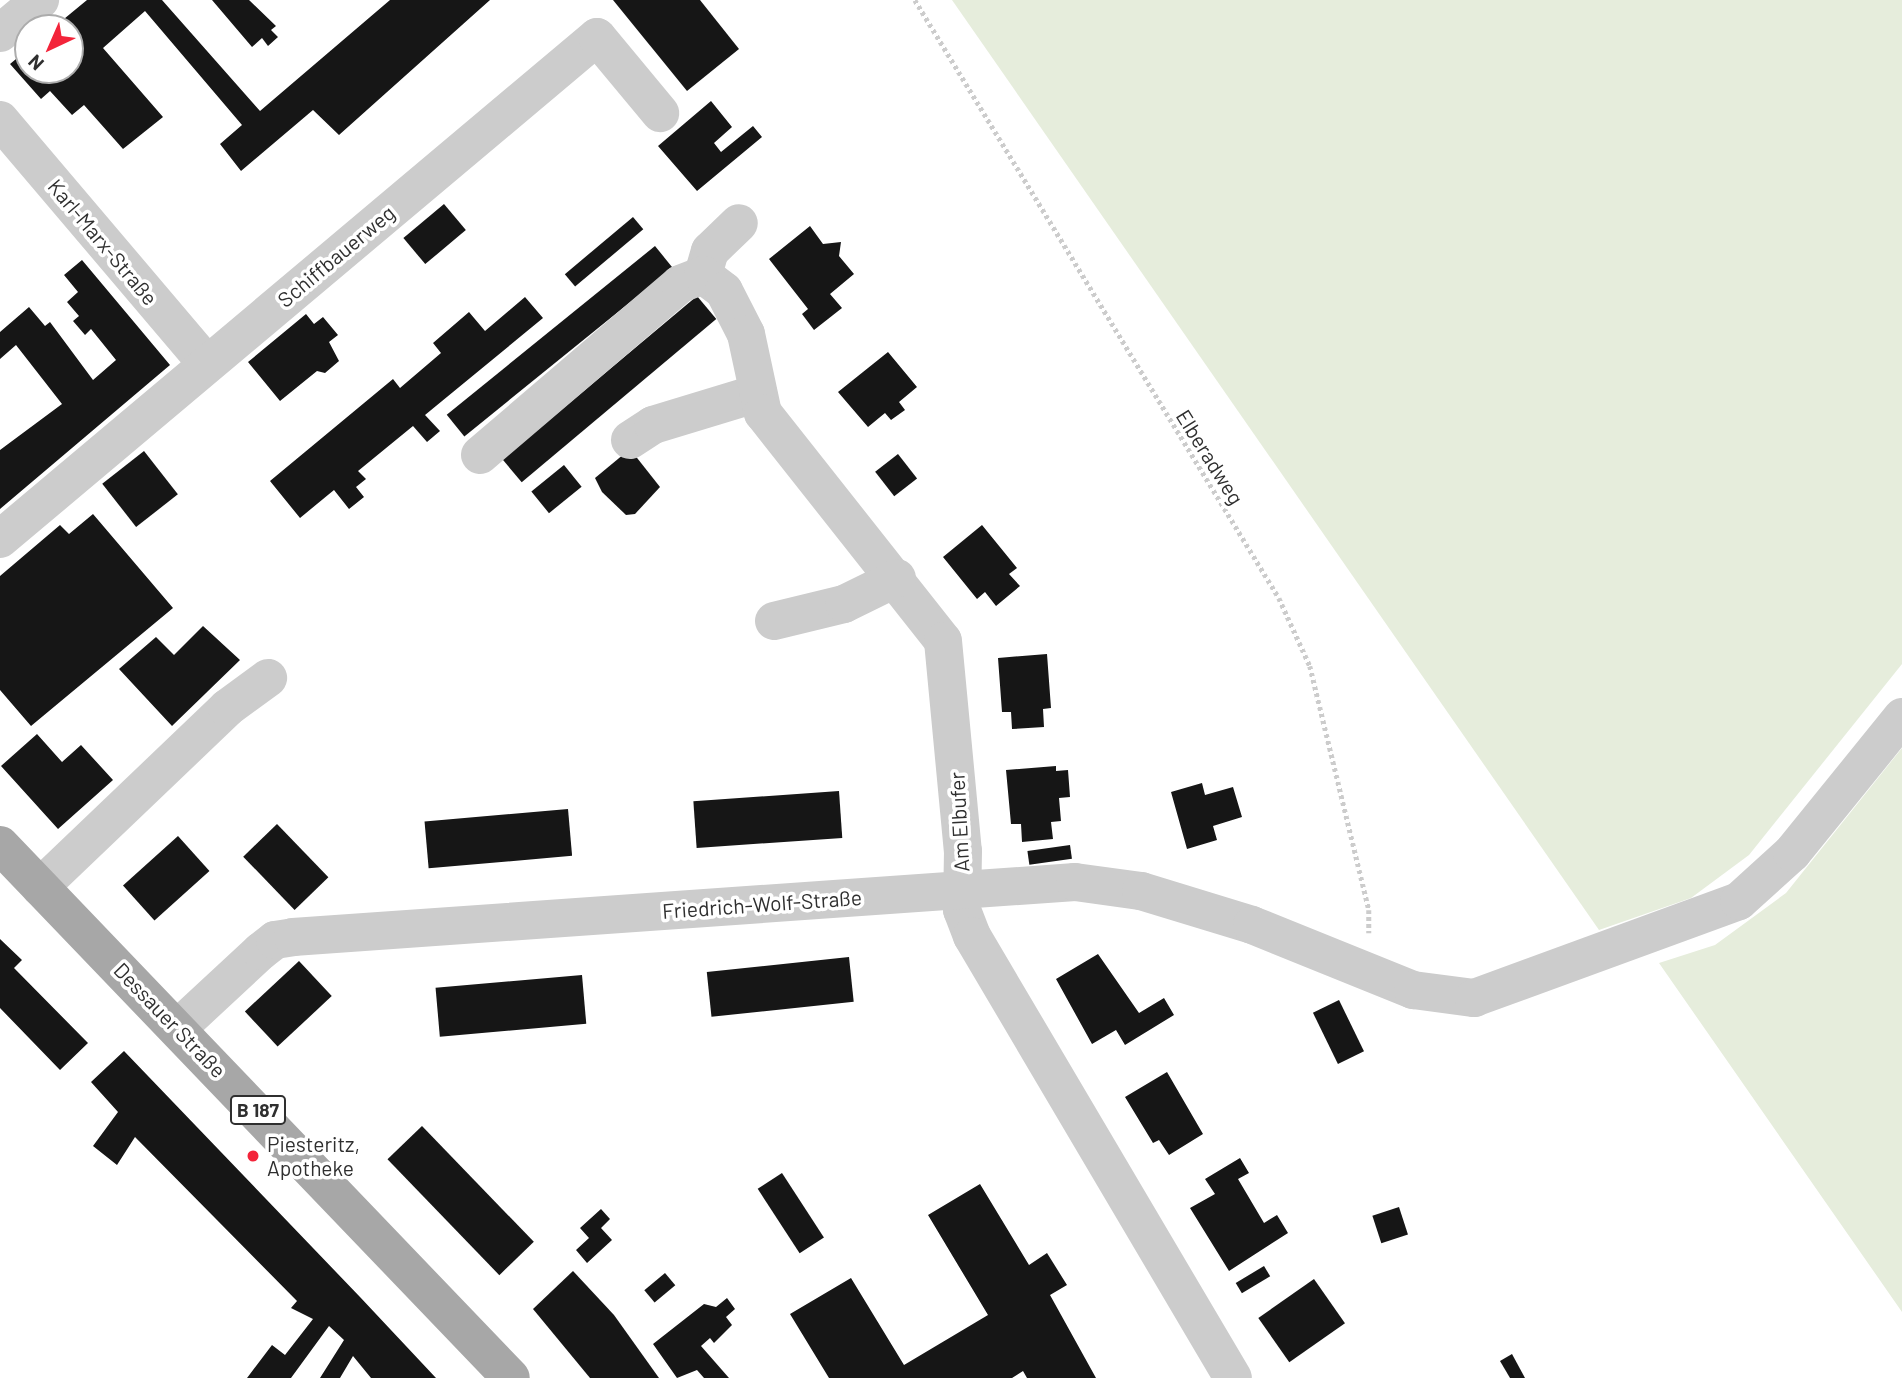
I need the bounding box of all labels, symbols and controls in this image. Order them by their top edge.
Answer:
north arrow [14,14,84,84]
text: N [23,50,48,76]
street label: Karl-Marx-Straße [43,174,163,310]
street label: Schiffbauerweg [272,200,400,312]
street label: Elberadweg [1171,405,1249,509]
street label: Am Elbufer [944,771,974,873]
street label: Friedrich-Wolf-Straße [661,884,863,924]
street label: Dessauer Straße [109,957,231,1083]
road number: B 187 [228,1094,288,1126]
place label: Piesteritz, Apotheke [267,1131,360,1181]
marker: Piesteritz, Apotheke [245,1148,261,1164]

